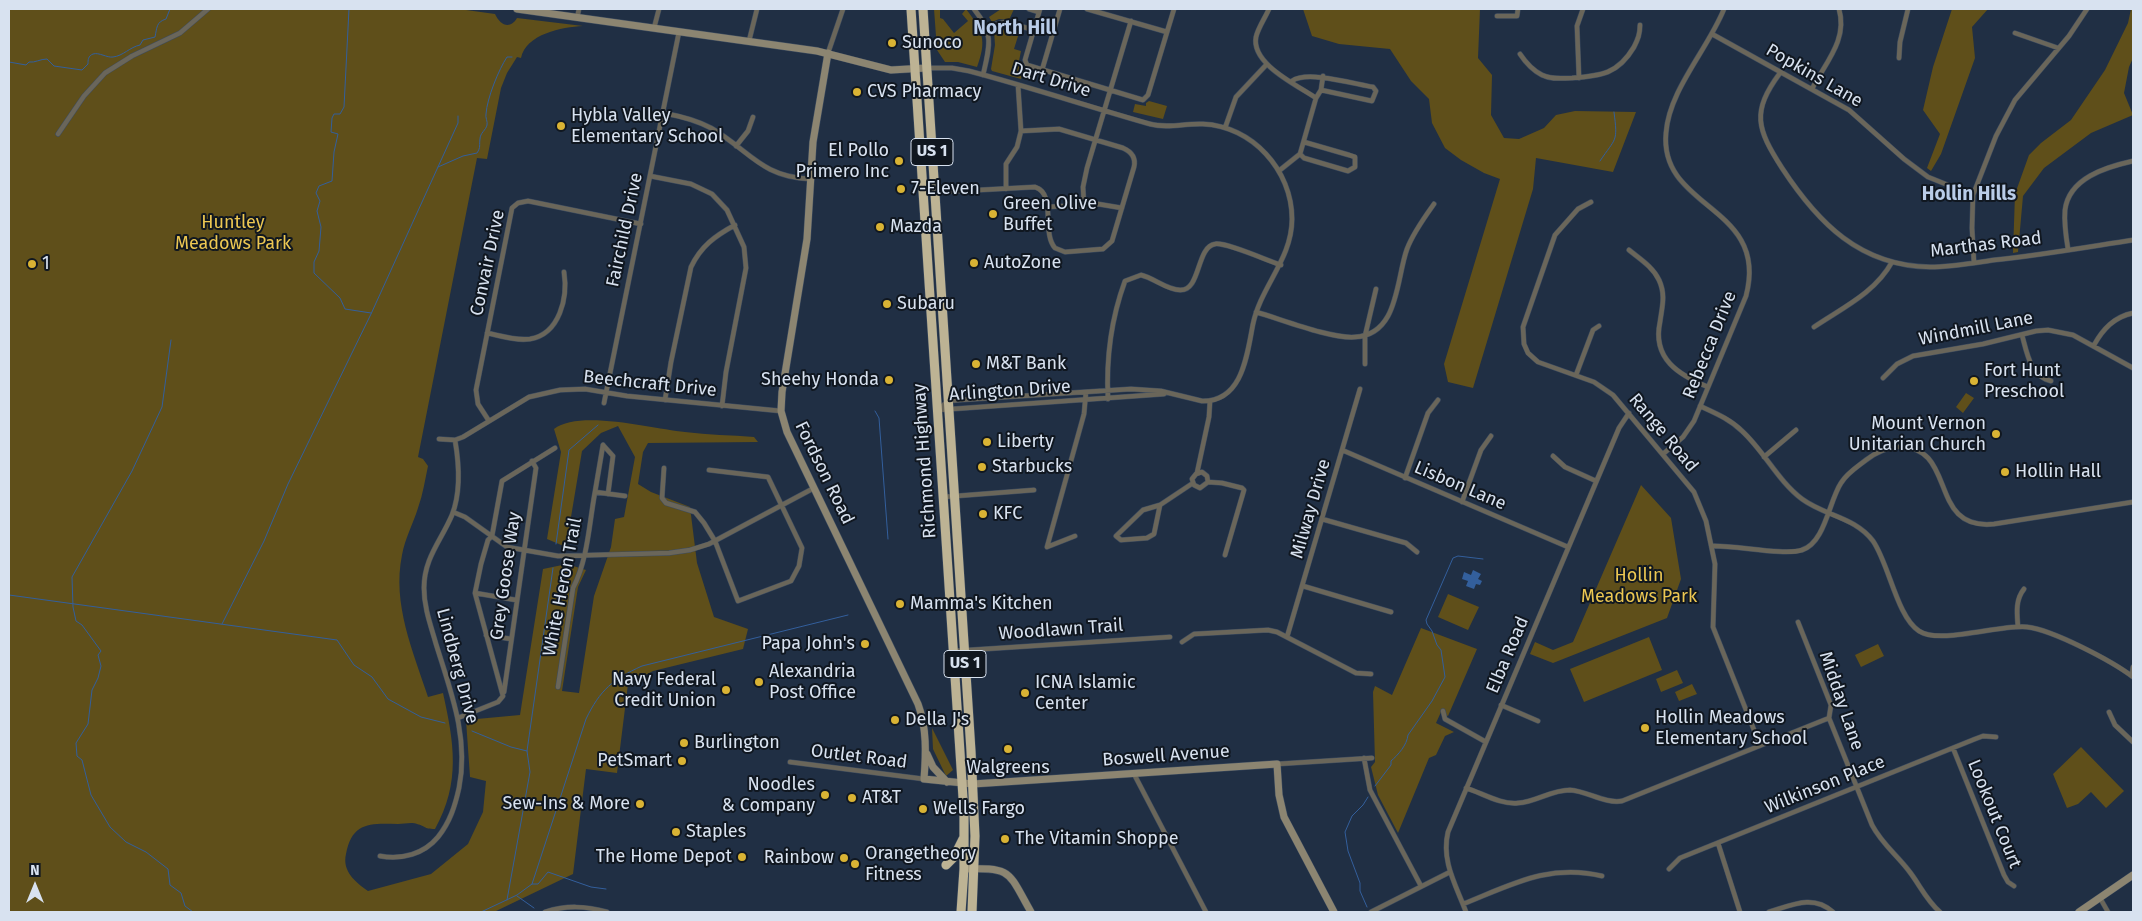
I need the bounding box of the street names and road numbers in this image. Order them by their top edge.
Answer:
street label: Popkins Lane [1762,40,1866,112]
street label: Dart Drive [1009,58,1093,102]
road number: US 1 [911,138,953,166]
street label: Fairchild Drive [602,171,648,289]
street label: Convair Drive [466,208,510,318]
street label: Marthas Road [1929,227,2043,263]
street label: Rebecca Drive [1679,288,1741,402]
street label: Windmill Lane [1917,307,2035,351]
street label: Beechcraft Drive [582,366,718,402]
street label: Arlington Drive [949,376,1071,406]
street label: Richmond Highway [909,383,941,539]
street label: Range Road [1624,389,1702,477]
street label: Fordson Road [790,418,858,528]
street label: Milway Drive [1287,457,1335,561]
street label: Lisbon Lane [1411,457,1509,515]
street label: Grey Goose Way [486,511,526,641]
street label: White Heron Trail [539,516,587,658]
street label: Lindberg Drive [431,606,483,726]
street label: Elba Road [1482,613,1534,697]
street label: Woodlawn Trail [998,615,1124,645]
street label: Midday Lane [1814,649,1868,753]
road number: US 1 [944,651,986,678]
street label: Outlet Road [810,740,908,774]
street label: Boswell Avenue [1102,741,1230,771]
street label: Wilkinson Place [1762,751,1888,819]
street label: Lookout Court [1962,757,2026,871]

